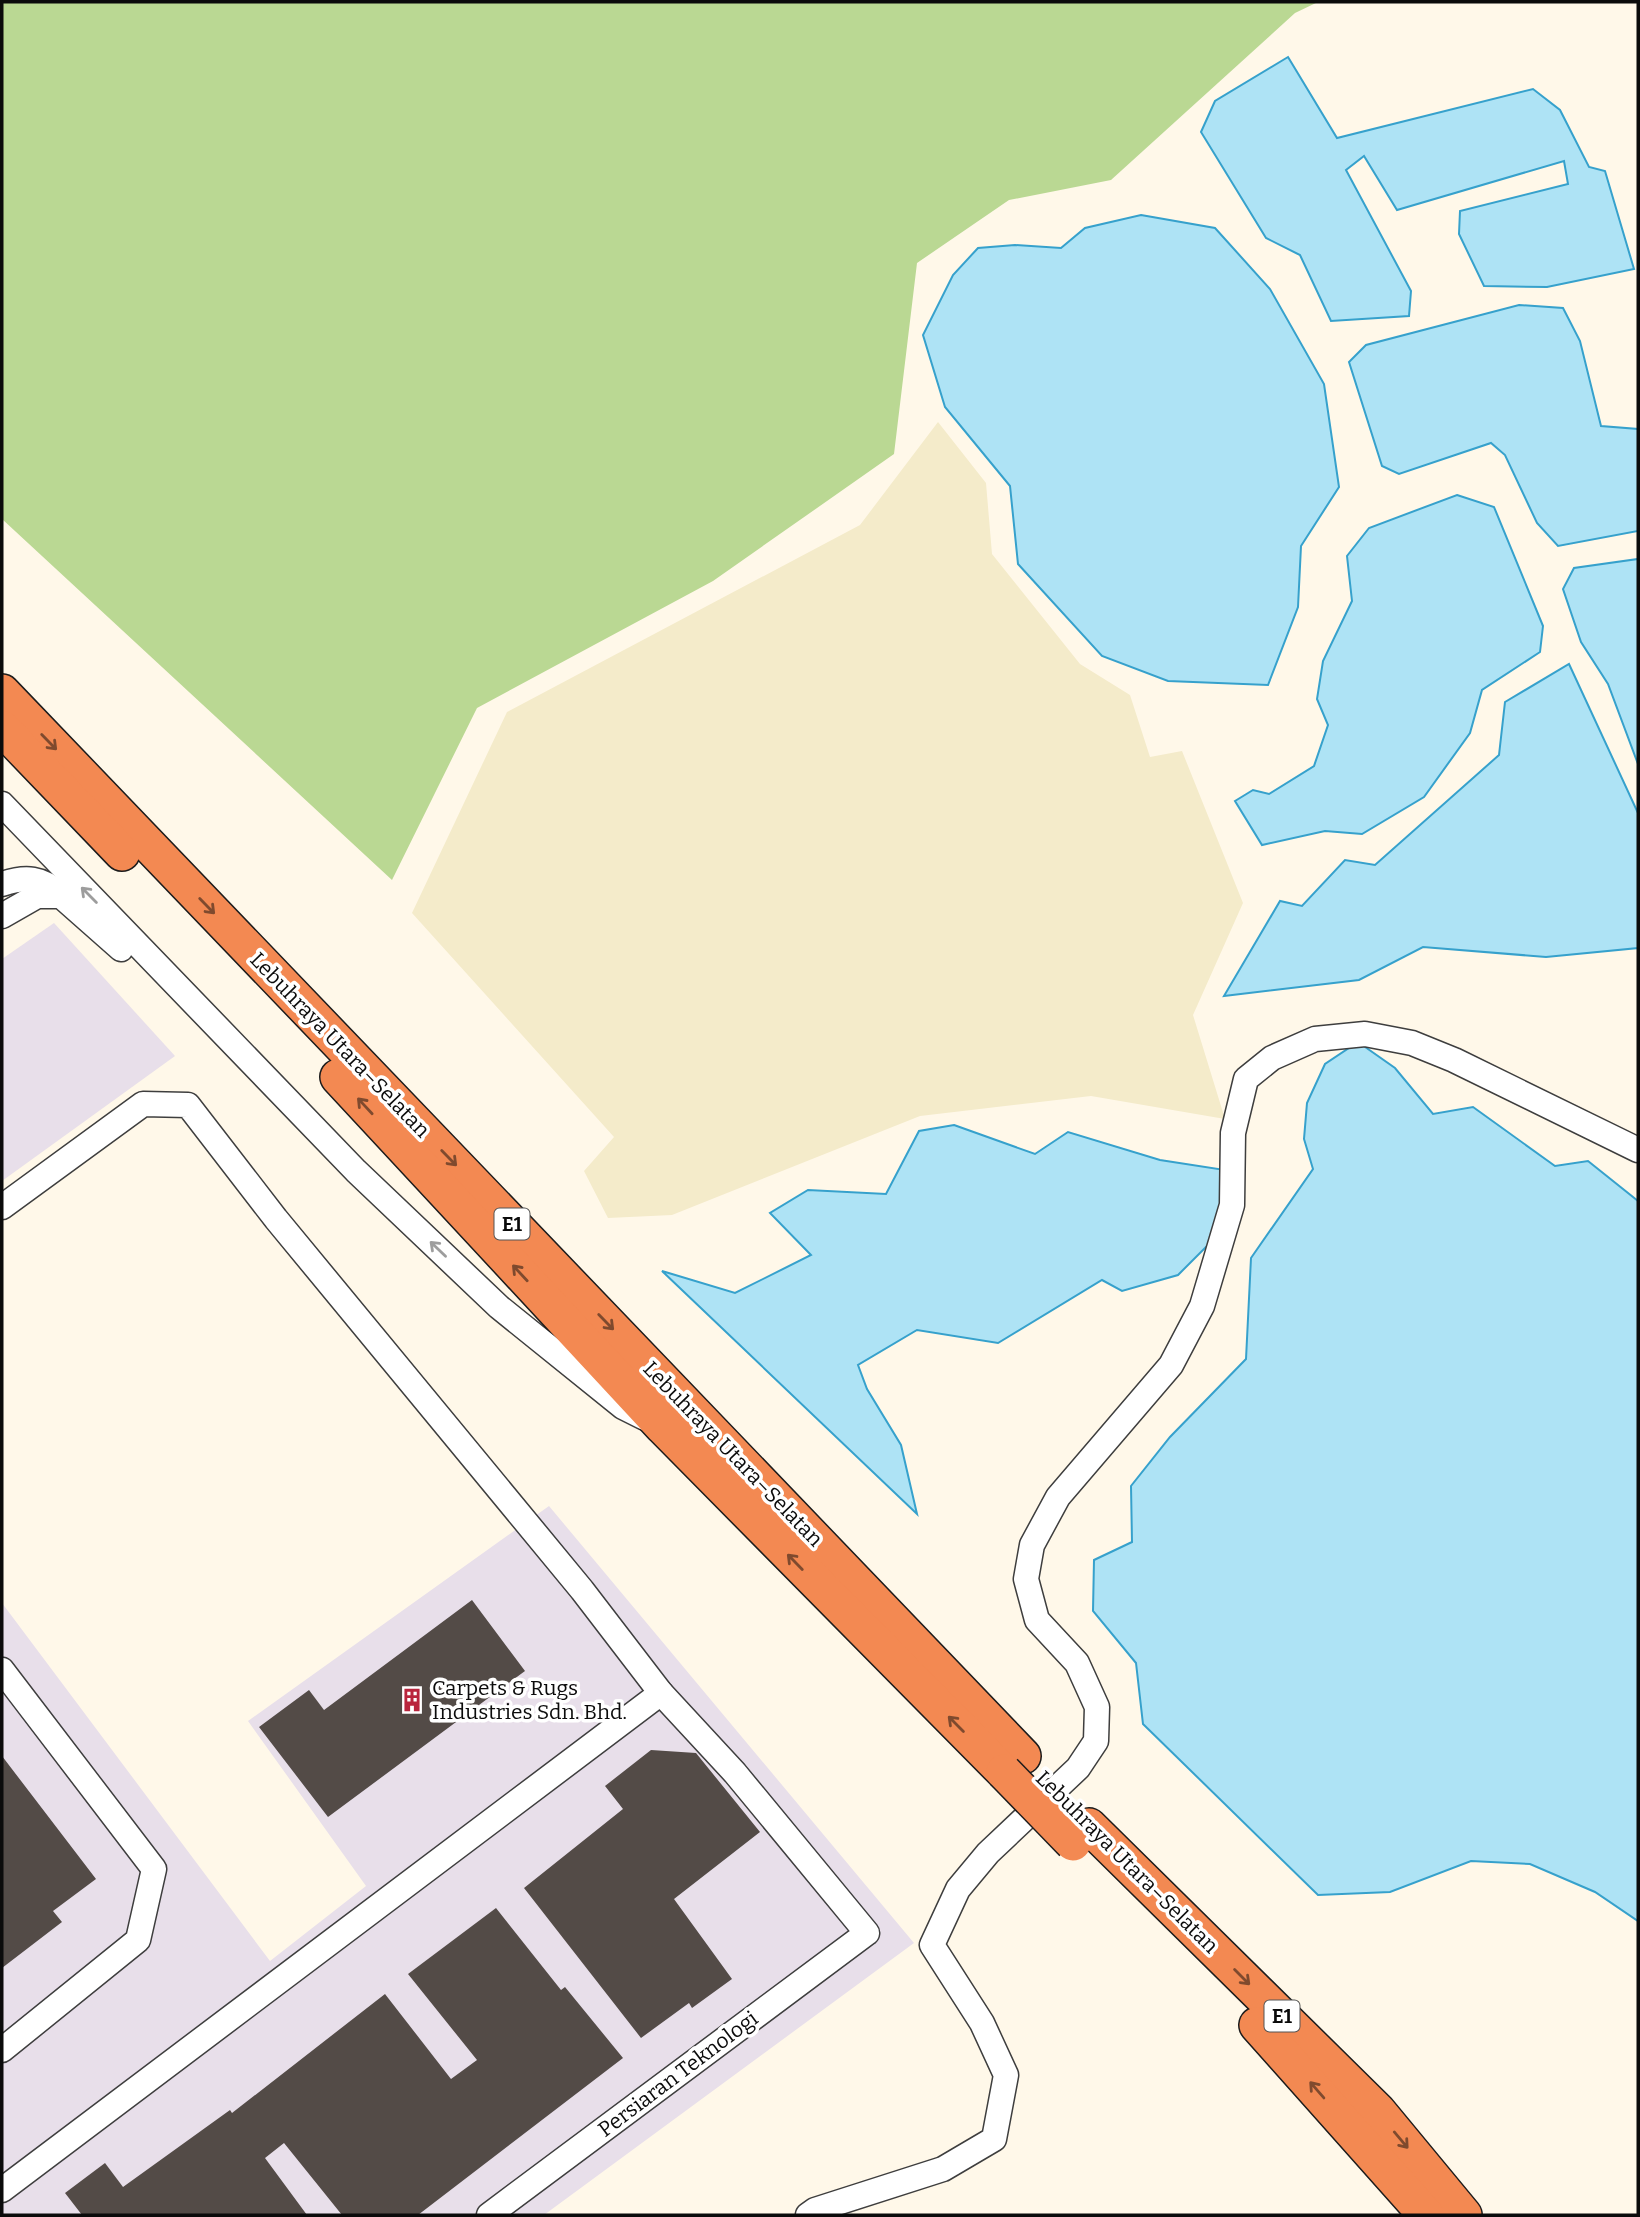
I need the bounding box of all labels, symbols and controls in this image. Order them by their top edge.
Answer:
one-way arrow [40,732,57,750]
one-way arrow [81,887,98,904]
one-way arrow [198,897,215,914]
street label: Lebuhraya Utara–Selatan [245,947,435,1143]
one-way arrow [357,1098,374,1115]
one-way arrow [440,1149,457,1166]
road number: E1 [494,1208,530,1240]
one-way arrow [430,1240,447,1257]
one-way arrow [512,1265,529,1282]
one-way arrow [598,1313,615,1330]
street label: Lebuhraya Utara–Selatan [638,1356,828,1552]
one-way arrow [787,1554,804,1571]
place label: Carpets & Rugs Industries Sdn. Bhd. [432,1675,627,1725]
building icon: Carpets & Rugs Industries Sdn. Bhd. [398,1686,426,1714]
one-way arrow [947,1715,964,1732]
street label: Lebuhraya Utara–Selatan [1030,1765,1224,1959]
one-way arrow [1234,1969,1251,1986]
road number: E1 [1264,2000,1300,2032]
street label: Persiaran Teknologi [593,2005,763,2143]
one-way arrow [1309,2081,1325,2099]
one-way arrow [1394,2130,1409,2148]

